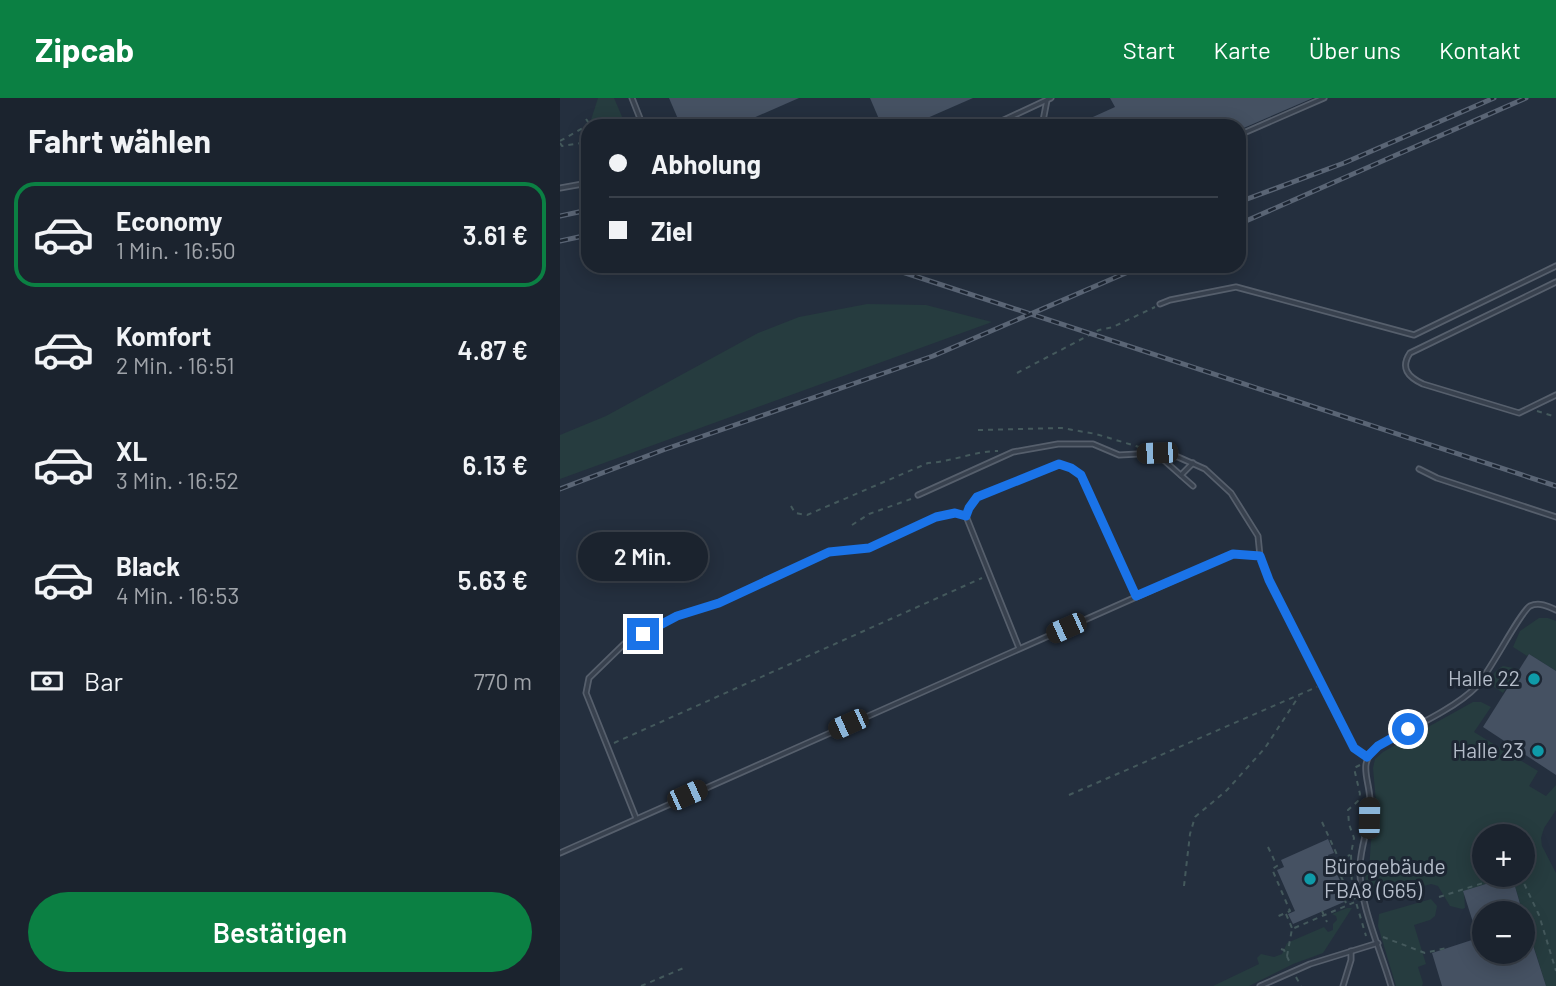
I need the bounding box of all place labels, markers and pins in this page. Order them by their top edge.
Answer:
place label: Halle 22 [1448,665,1520,690]
marker: Halle 22 [1526,671,1542,687]
place label: Halle 23 [1453,737,1524,762]
marker: Halle 23 [1530,743,1546,759]
place label: Bürogebäude FBA8 (G65) [1324,853,1446,902]
marker: Bürogebäude FBA8 (G65) [1302,871,1318,887]

